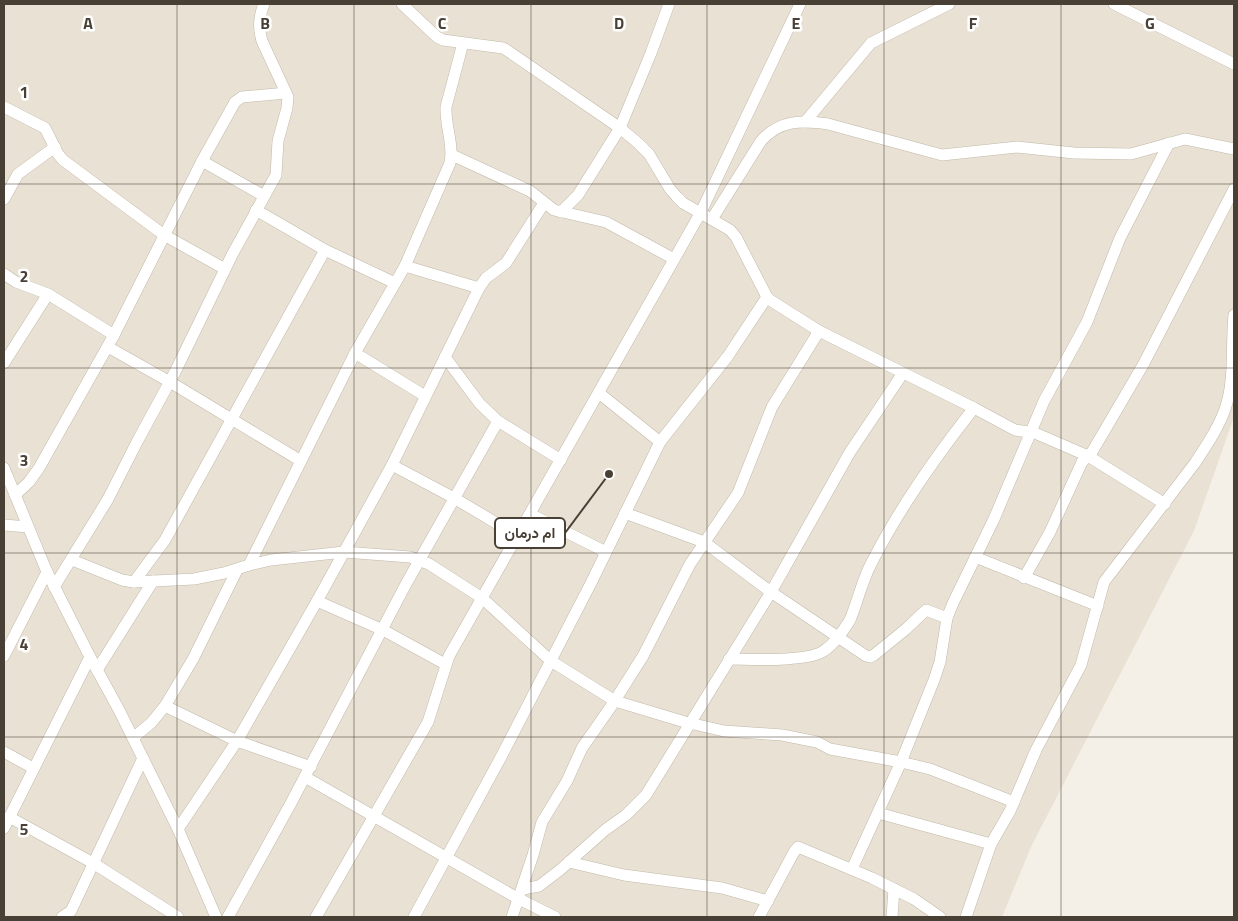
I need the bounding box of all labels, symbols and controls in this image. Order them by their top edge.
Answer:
text: A [83,11,93,35]
text: B [260,11,270,35]
text: C [438,11,447,35]
text: D [614,11,624,35]
text: E [792,11,801,35]
text: F [969,11,978,35]
text: G [1145,11,1155,35]
text: 1 [20,80,28,104]
text: 2 [20,264,28,288]
text: 3 [20,448,28,472]
callout: ام درمان [495,518,565,548]
text: ام درمان [505,521,555,544]
text: 4 [20,632,29,656]
text: 5 [20,817,29,841]

